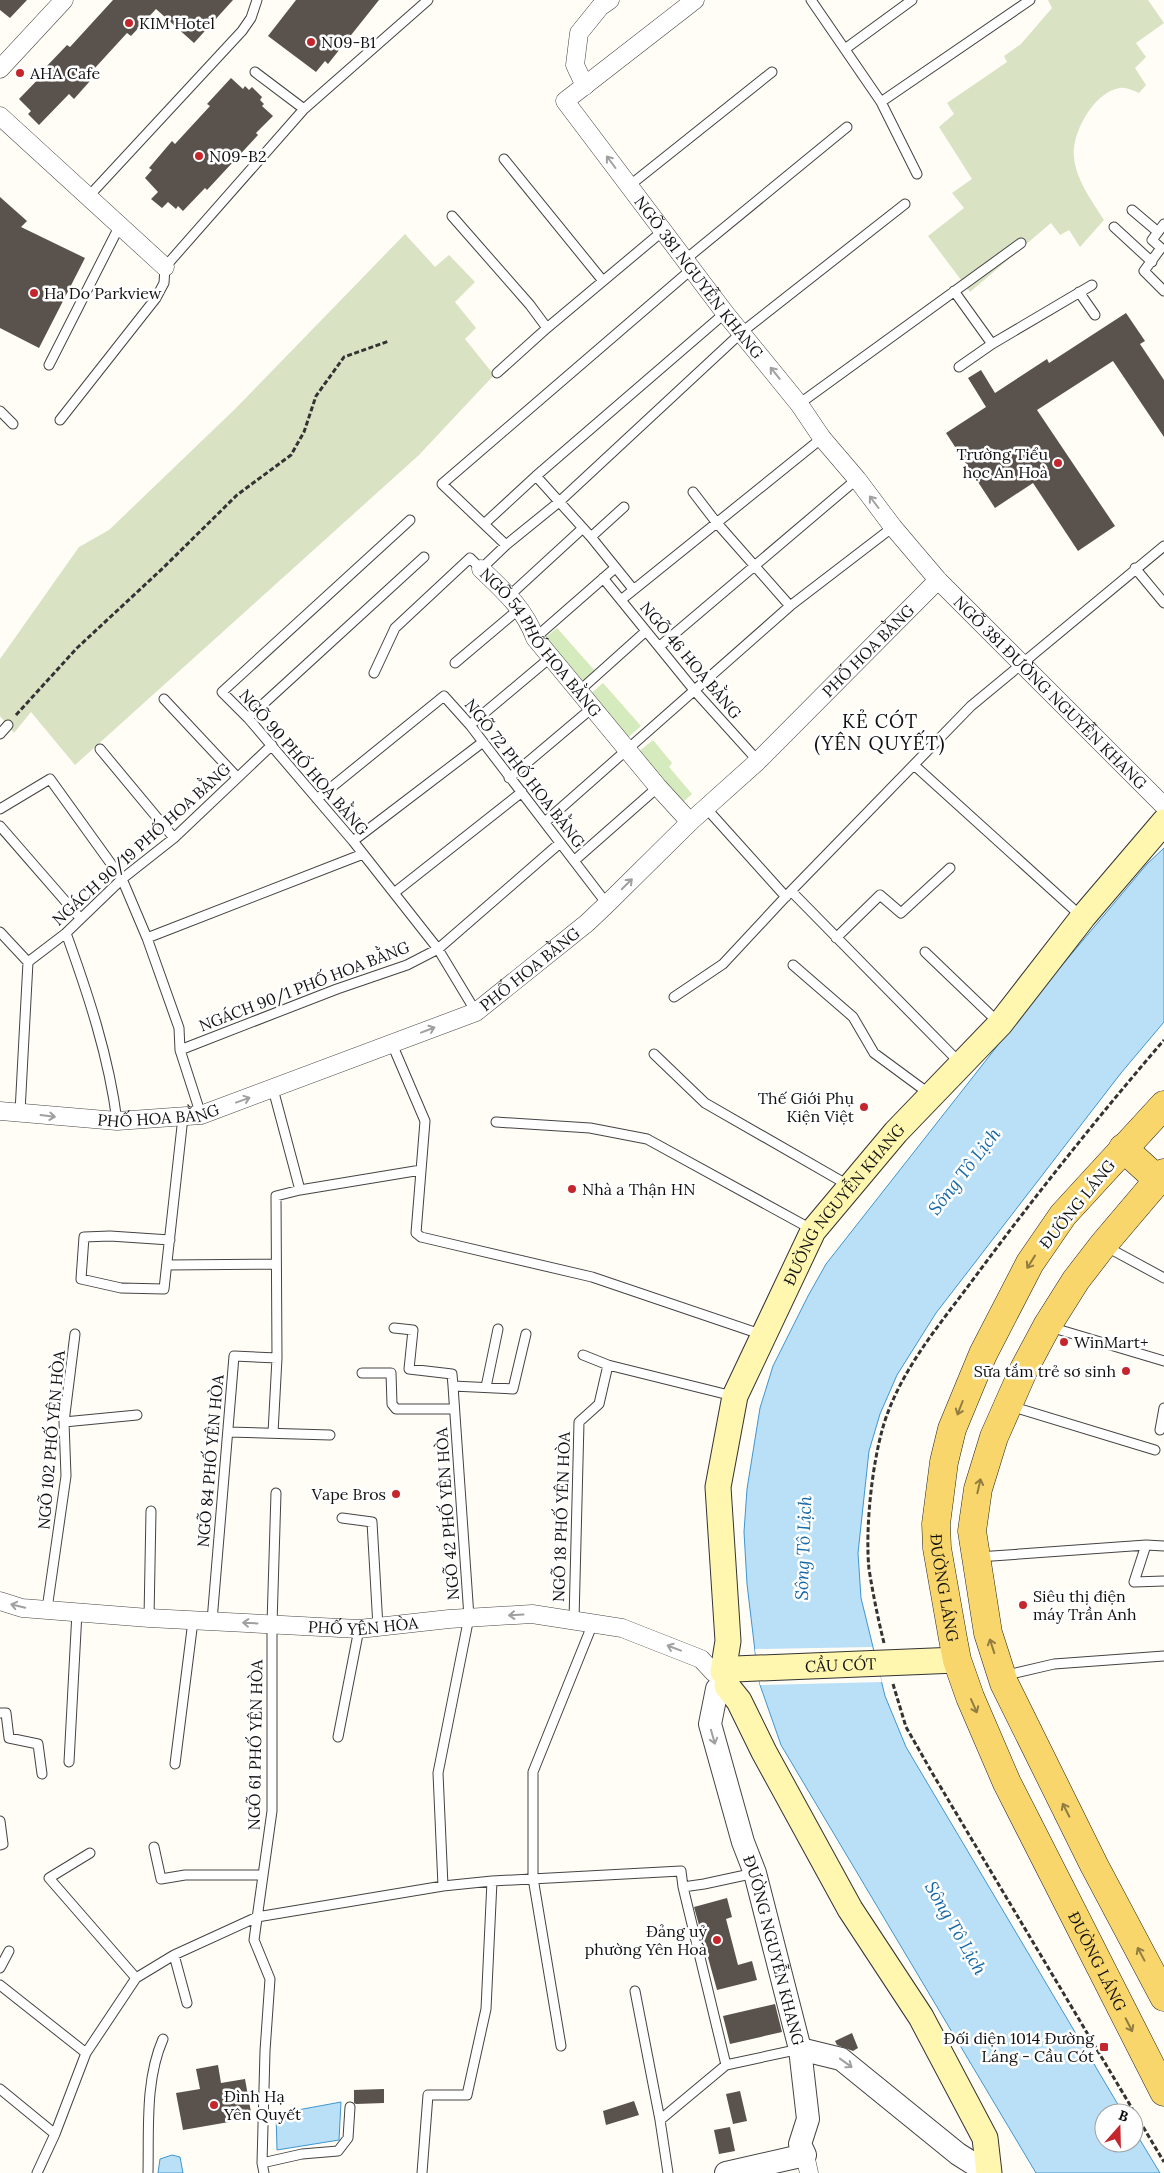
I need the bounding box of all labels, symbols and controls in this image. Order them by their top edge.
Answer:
place label: KIM Hotel [139,13,215,33]
marker: KIM Hotel [123,17,135,29]
place label: N09-B1 [321,32,376,52]
marker: N09-B1 [305,36,317,48]
place label: AHA Cafe [29,63,100,83]
marker: AHA Cafe [14,67,26,79]
place label: N09-B2 [209,146,267,166]
marker: N09-B2 [193,150,205,162]
one-way arrow [606,155,616,169]
street label: NGÕ 381 NGUYỄN KHANG [630,192,768,362]
place label: Ha Do Parkview [44,283,162,303]
marker: Ha Do Parkview [28,287,40,299]
one-way arrow [769,367,780,380]
place label: Trường Tiểu học An Hoà [956,444,1048,482]
marker: Trường Tiểu học An Hoà [1052,457,1064,469]
one-way arrow [869,495,879,509]
street label: NGÕ 54 PHỐ HOA BẰNG [476,563,606,721]
street label: NGÕ 381 ĐƯỜNG NGUYỄN KHANG [950,592,1151,793]
street label: NGÕ 46 HOA BẰNG [636,597,746,723]
street label: PHỐ HOA BẰNG [818,600,918,701]
street label: NGÕ 90 PHỐ HOA BẰNG [235,684,374,839]
street label: NGÕ 72 PHỐ HOA BẰNG [461,694,590,851]
district label: KẺ CÓT (YÊN QUYẾT) [814,709,946,756]
street label: NGÁCH 90/19 PHỐ HOA BẰNG [47,758,235,930]
one-way arrow [621,878,634,890]
street label: PHỐ HOA BẰNG [476,923,584,1015]
street label: NGÁCH 90/1 PHỐ HOA BẰNG [196,936,412,1036]
one-way arrow [419,1025,435,1034]
place label: Thế Giới Phụ Kiện Việt [758,1088,855,1126]
one-way arrow [235,1095,250,1104]
street label: PHỐ HOA BẰNG [97,1099,222,1131]
marker: Thế Giới Phụ Kiện Việt [858,1101,870,1113]
one-way arrow [40,1111,56,1121]
street label: ĐƯỜNG NGUYỄN KHANG [779,1119,909,1288]
water label: Sông Tô Lịch [923,1122,1006,1219]
street label: ĐƯỜNG LÁNG [1035,1155,1119,1253]
place label: Nhà a Thận HN [582,1179,695,1199]
marker: Nhà a Thận HN [566,1183,578,1195]
one-way arrow [1026,1254,1036,1268]
place label: WinMart+ [1074,1332,1149,1352]
marker: WinMart+ [1058,1336,1070,1348]
street label: NGÕ 102 PHỐ YÊN HÒA [33,1349,69,1530]
place label: Sữa tắm trẻ sơ sinh [974,1361,1116,1381]
marker: Sữa tắm trẻ sơ sinh [1120,1365,1132,1377]
street label: NGÕ 84 PHỐ YÊN HÒA [192,1373,228,1548]
one-way arrow [955,1400,964,1415]
street label: NGÕ 42 PHỐ YÊN HÒA [431,1426,463,1601]
street label: NGÕ 18 PHỐ YÊN HÒA [548,1431,574,1602]
one-way arrow [975,1479,984,1495]
place label: Vape Bros [311,1484,386,1504]
marker: Vape Bros [390,1488,402,1500]
water label: Sông Tô Lịch [790,1495,816,1601]
street label: ĐƯỜNG LÁNG [926,1533,963,1643]
place label: Siêu thị điện máy Trần Anh [1033,1586,1137,1624]
marker: Siêu thị điện máy Trần Anh [1017,1599,1029,1611]
one-way arrow [10,1601,26,1610]
one-way arrow [508,1610,524,1619]
street label: PHỐ YÊN HÒA [308,1612,420,1639]
one-way arrow [242,1618,258,1627]
one-way arrow [987,1639,996,1655]
one-way arrow [667,1643,682,1653]
street label: CẦU CÓT [805,1653,877,1676]
street label: NGÕ 61 PHỐ YÊN HÒA [244,1659,267,1830]
one-way arrow [969,1698,979,1713]
one-way arrow [709,1728,718,1744]
one-way arrow [1061,1803,1070,1818]
street label: ĐƯỜNG NGUYỄN KHANG [739,1852,809,2047]
water label: Sông Tô Lịch [920,1877,992,1980]
street label: ĐƯỜNG LÁNG [1064,1908,1131,2014]
place label: Đảng uỷ phường Yên Hoà [585,1921,708,1959]
marker: Đảng uỷ phường Yên Hoà [711,1934,723,1946]
one-way arrow [1136,1947,1146,1962]
one-way arrow [1124,2017,1134,2032]
place label: Đối diện 1014 Đường Láng - Cầu Cót [944,2028,1095,2066]
marker: Đối diện 1014 Đường Láng - Cầu Cót [1098,2041,1110,2053]
one-way arrow [839,2058,853,2068]
place label: Đình Hạ Yên Quyết [223,2086,302,2124]
marker: Đình Hạ Yên Quyết [208,2099,220,2111]
north arrow [1094,2103,1144,2153]
text: B [1116,2106,1131,2126]

